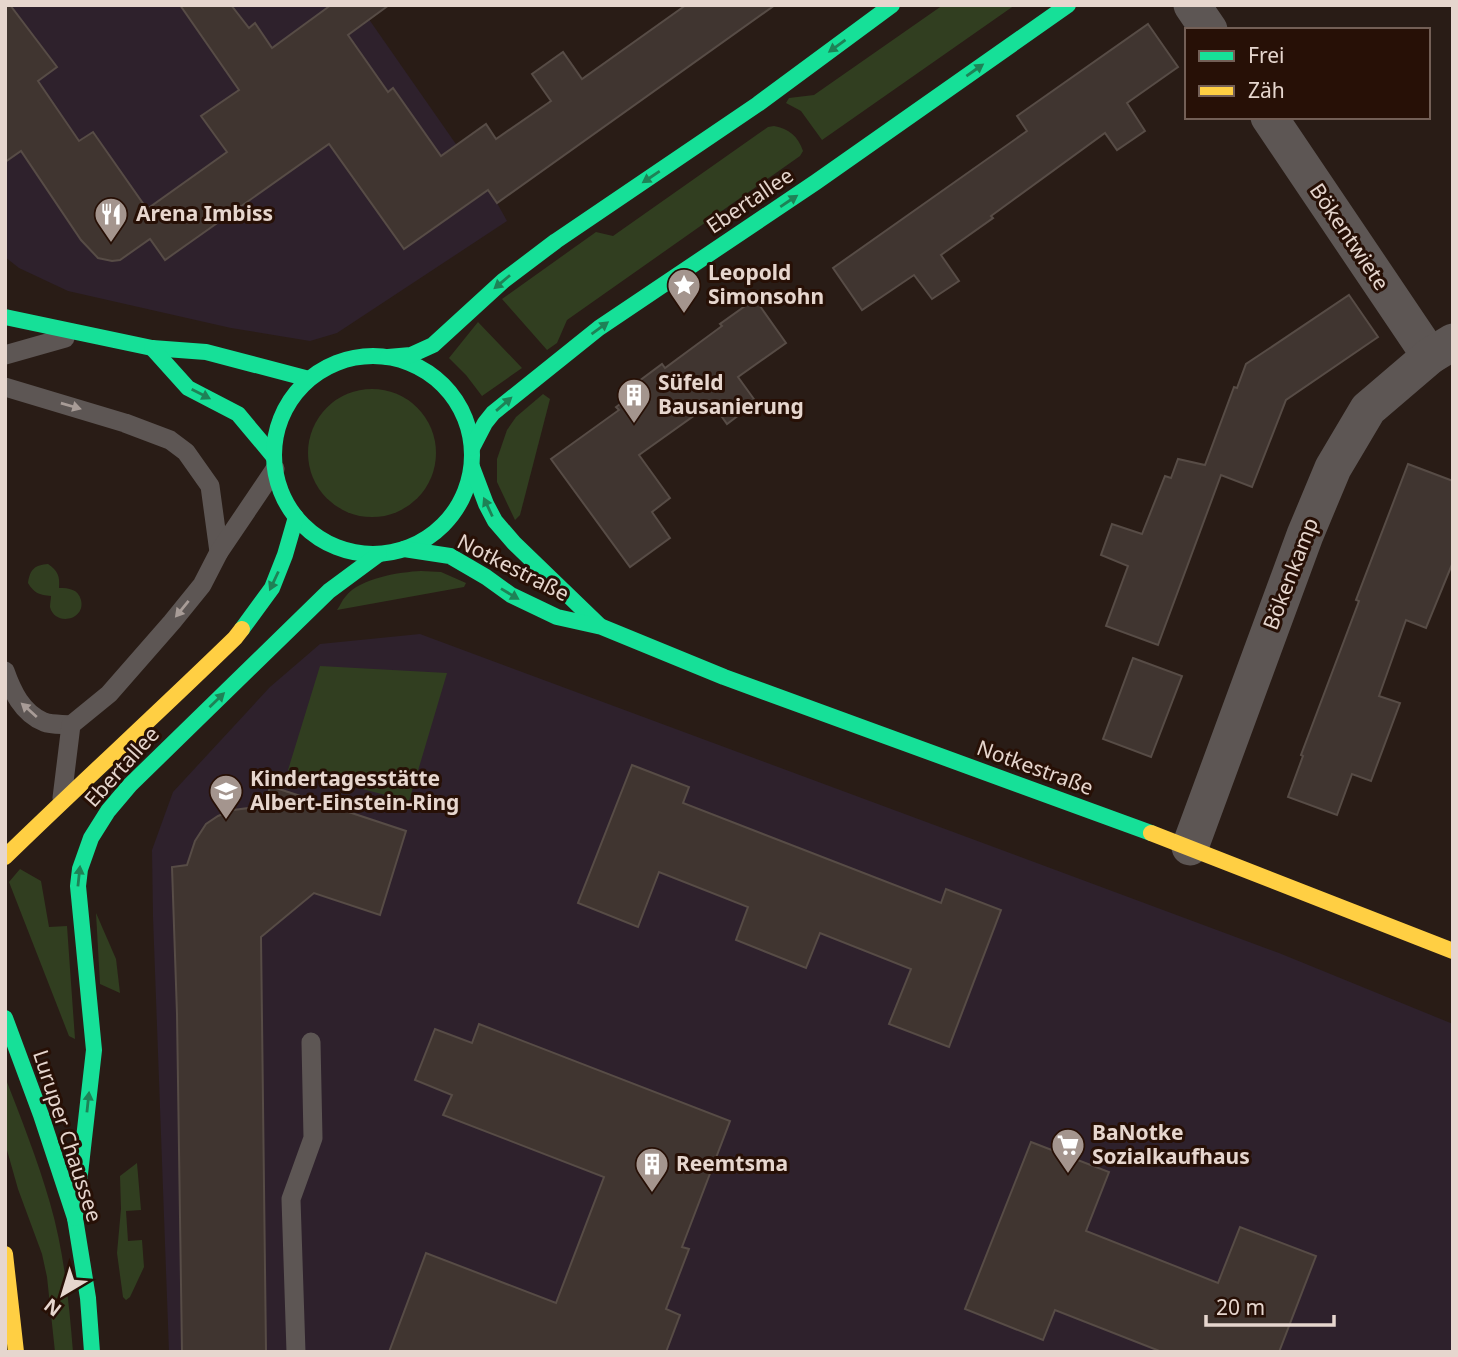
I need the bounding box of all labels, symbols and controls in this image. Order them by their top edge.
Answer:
legend [1185,28,1430,119]
one-way arrow [828,38,846,52]
text: Frei [1248,41,1284,69]
one-way arrow [966,63,984,77]
text: Zäh [1248,76,1285,104]
street label: Ebertallee [701,161,798,239]
one-way arrow [642,170,660,184]
street label: Bökentwiete [1304,178,1396,295]
one-way arrow [779,194,798,207]
restaurant icon: Arena Imbiss [92,195,130,244]
place label: Arena Imbiss [136,199,273,227]
place label: Leopold Simonsohn [708,258,824,310]
place icon: Leopold Simonsohn [665,266,703,315]
one-way arrow [493,275,511,290]
one-way arrow [591,321,609,335]
place label: Süfeld Bausanierung [658,368,804,420]
building icon: Süfeld Bausanierung [615,376,653,425]
one-way arrow [191,389,211,400]
one-way arrow [495,396,513,412]
one-way arrow [60,402,81,412]
one-way arrow [482,497,494,517]
street label: Bökenkamp [1256,514,1324,634]
street label: Notkestraße [453,527,574,607]
one-way arrow [268,571,280,591]
one-way arrow [501,587,520,600]
one-way arrow [176,600,190,618]
one-way arrow [208,693,225,709]
one-way arrow [20,702,38,718]
street label: Ebertallee [78,720,165,812]
street label: Notkestraße [973,733,1097,801]
place label: Kindertagesstätte Albert-Einstein-Ring [250,764,459,816]
school or university icon: Kindertagesstätte Albert-Einstein-Ring [207,772,245,821]
one-way arrow [74,865,85,887]
street label: Luruper Chaussee [27,1046,109,1225]
one-way arrow [83,1091,94,1113]
place label: BaNotke Sozialkaufhaus [1092,1118,1250,1170]
supermarket icon: BaNotke Sozialkaufhaus [1049,1126,1087,1175]
building icon: Reemtsma [633,1145,671,1194]
place label: Reemtsma [676,1149,788,1177]
north arrow [28,1259,98,1329]
scale bar [1206,1284,1334,1328]
text: N [38,1292,67,1322]
text: 20 m [1216,1293,1265,1321]

